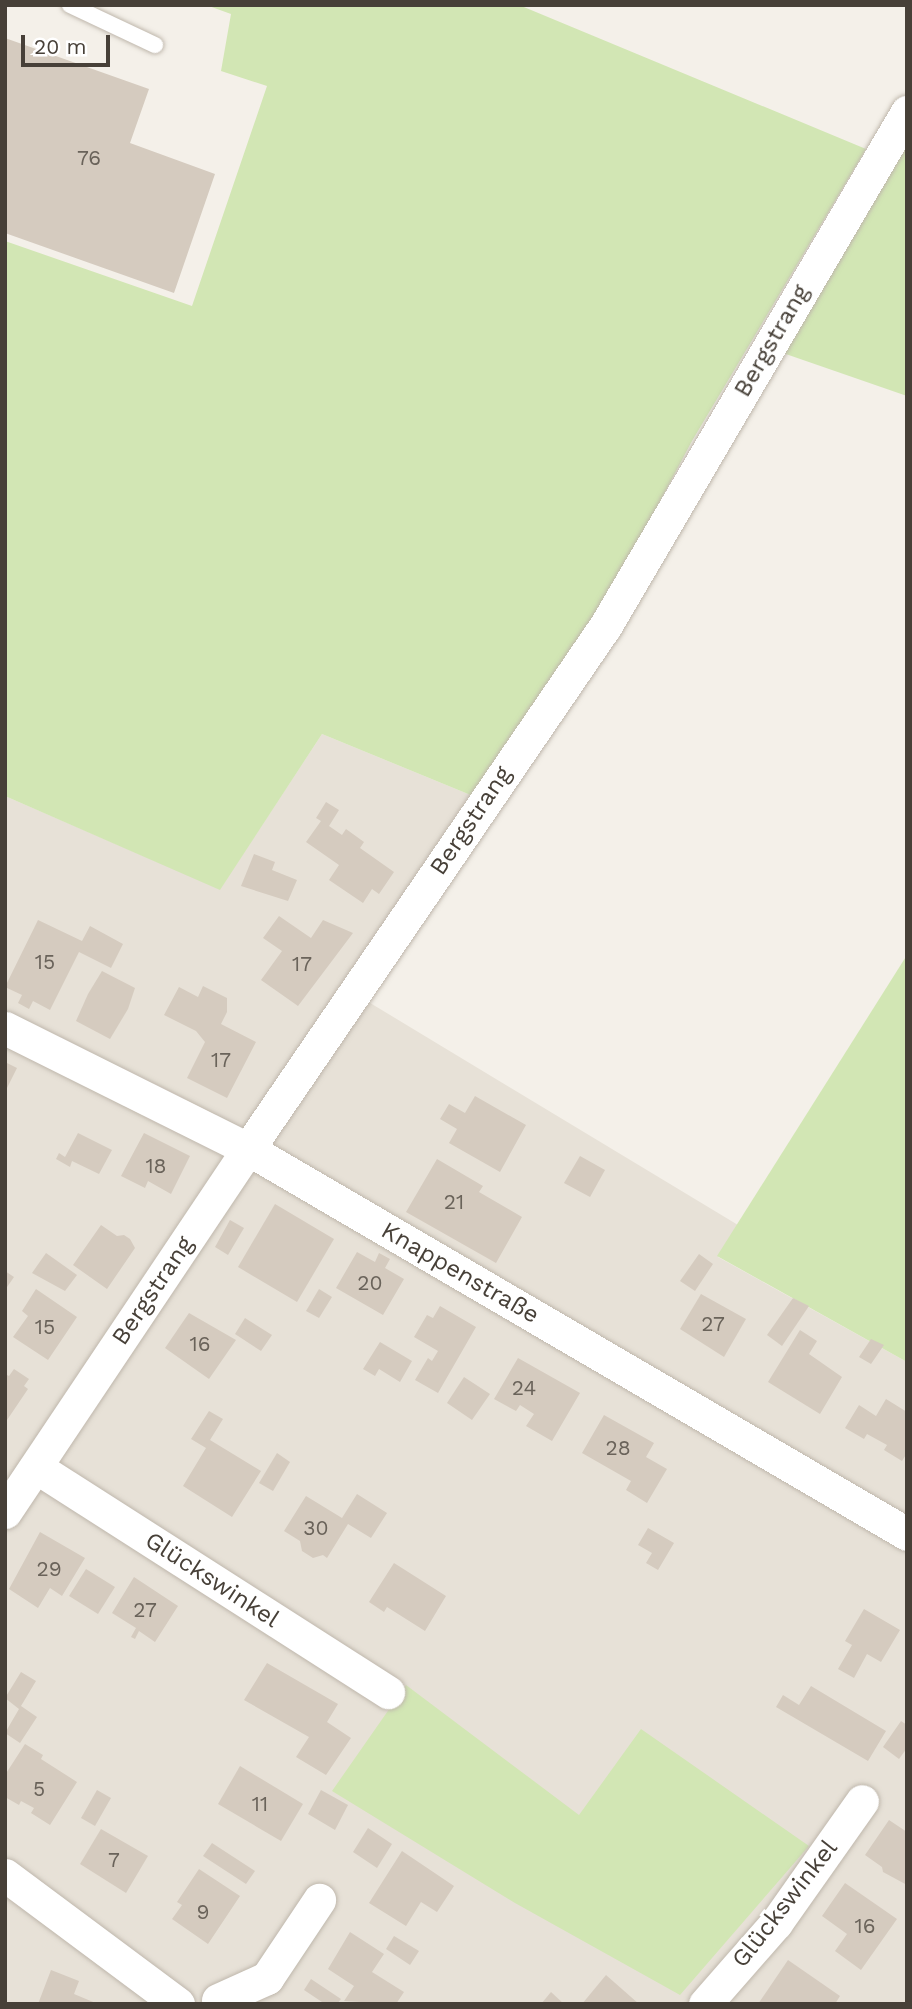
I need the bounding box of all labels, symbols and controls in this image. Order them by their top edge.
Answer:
scale bar [24,21,114,65]
text: 20 m [34,34,86,59]
house number: 76 [77,145,101,171]
street label: Bergstrang [728,280,816,402]
street label: Bergstrang [424,761,518,881]
house number: 15 [35,949,55,975]
house number: 17 [292,951,312,977]
house number: 17 [211,1047,231,1073]
house number: 18 [145,1153,167,1179]
house number: 21 [444,1189,464,1215]
street label: Knappenstraße [376,1216,544,1330]
street label: Bergstrang [106,1231,200,1351]
house number: 20 [357,1270,383,1296]
house number: 27 [701,1311,725,1337]
house number: 15 [35,1314,55,1340]
house number: 16 [190,1331,210,1357]
house number: 24 [512,1375,536,1401]
house number: 28 [605,1435,631,1461]
house number: 30 [303,1515,329,1541]
street label: Glückswinkel [140,1526,284,1634]
house number: 29 [36,1556,62,1582]
house number: 27 [133,1597,157,1623]
house number: 5 [33,1776,45,1802]
house number: 11 [252,1791,268,1817]
street label: Glückswinkel [726,1834,844,1974]
house number: 7 [108,1847,120,1873]
house number: 9 [197,1899,209,1925]
house number: 16 [855,1913,875,1939]

